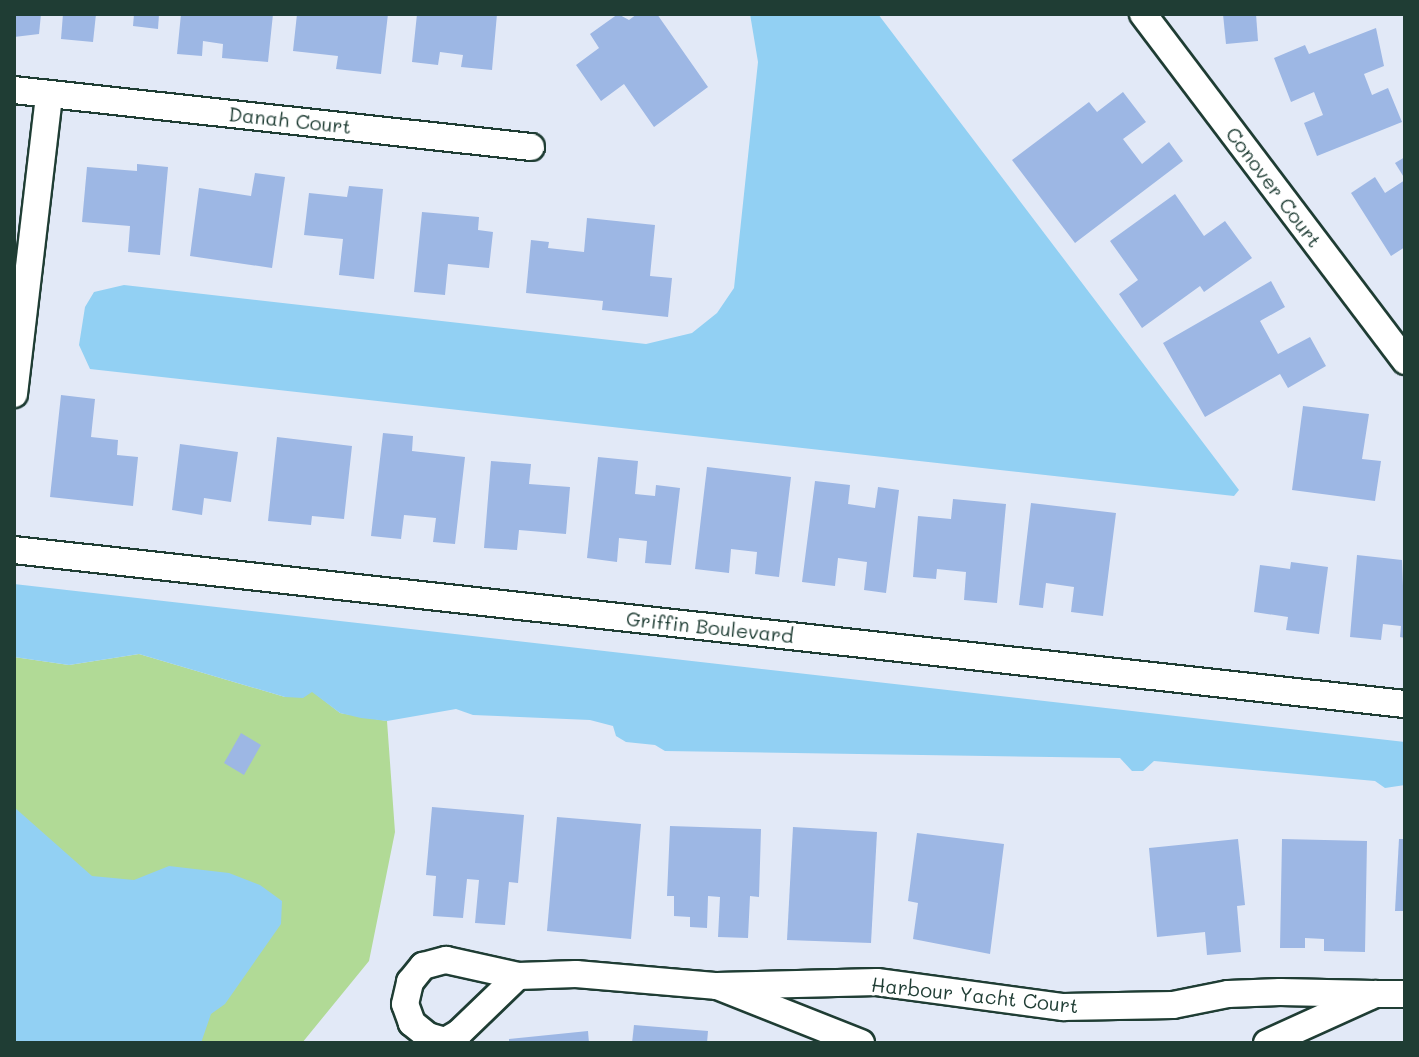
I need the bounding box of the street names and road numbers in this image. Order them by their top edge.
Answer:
street label: Danah Court [227,102,353,138]
street label: Conover Court [1221,122,1327,252]
street label: Griffin Boulevard [625,606,795,648]
street label: Harbour Yacht Court [870,972,1080,1018]

